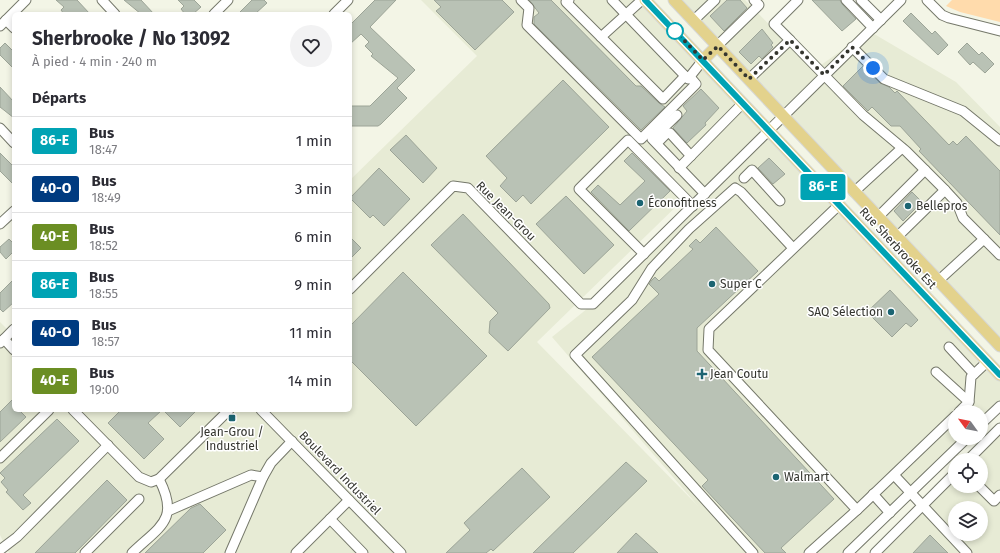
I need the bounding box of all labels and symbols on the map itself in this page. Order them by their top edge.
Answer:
unlabelled marker [666,22,684,40]
your location [863,58,883,78]
line badge: 86-E [795,174,851,200]
street label: Rue Jean-Grou [473,178,539,244]
place label: Éconofitness [648,195,717,210]
marker: Éconofitness [635,198,645,208]
place label: Bellepros [916,199,968,213]
marker: Bellepros [903,201,913,211]
street label: Rue Sherbrooke Est [857,204,940,292]
place label: Super C [720,277,762,291]
marker: Super C [707,279,717,289]
place label: SAQ Sélection [808,305,883,319]
marker: SAQ Sélection [886,307,896,317]
place label: Jean Coutu [710,367,769,381]
marker: Jean Coutu [697,369,707,379]
north arrow [948,405,988,445]
marker: Jean-Grou / Industriel [227,413,237,423]
place label: Jean-Grou / Industriel [200,425,264,453]
street label: Boulevard Industriel [296,428,384,518]
place label: Walmart [784,470,830,484]
marker: Walmart [771,472,781,482]

